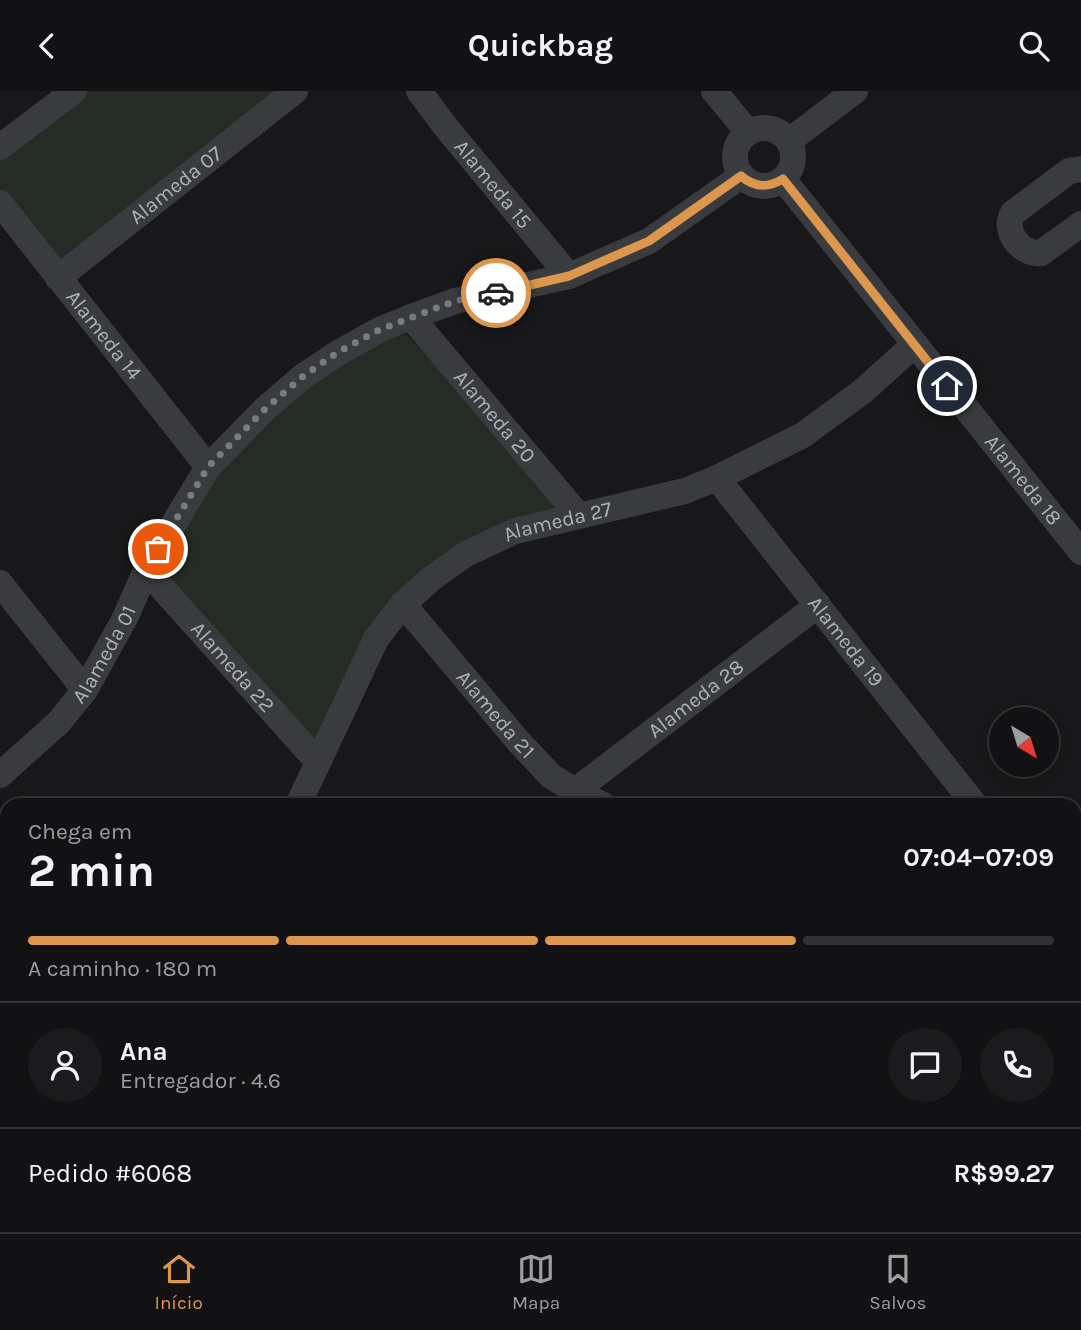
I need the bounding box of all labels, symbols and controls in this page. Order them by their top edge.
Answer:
icon: back [28,27,66,65]
text: Quickbag [468,27,613,64]
icon: search [1015,27,1053,65]
street label: Alameda 15 [449,135,537,233]
street label: Alameda 07 [125,141,227,229]
courier [461,258,531,328]
icon: car [477,274,515,312]
street label: Alameda 14 [61,285,147,385]
pin [917,356,977,416]
street label: Alameda 20 [449,365,541,467]
icon: home [928,367,966,405]
street label: Alameda 18 [980,430,1067,530]
street label: Alameda 27 [499,497,614,547]
pin [128,519,188,579]
icon: bag [139,530,177,568]
street label: Alameda 19 [803,591,889,691]
street label: Alameda 01 [67,602,141,708]
street label: Alameda 22 [186,617,279,717]
street label: Alameda 28 [643,654,748,743]
street label: Alameda 21 [452,665,540,763]
north arrow [989,707,1059,777]
map controls [989,707,1059,777]
text: Chega em [28,818,132,845]
text: 07:04–07:09 [903,842,1054,873]
text: 2 min [28,844,155,898]
text: A caminho · 180 m [28,955,217,982]
button: person [28,1028,102,1102]
button: chat [888,1028,962,1102]
button: phone [980,1028,1054,1102]
text: Ana [120,1036,168,1067]
text: Entregador · 4.6 [120,1067,281,1094]
text: Pedido #6068 [28,1158,192,1189]
text: R$99.27 [953,1158,1054,1189]
tab: Início [155,1250,203,1314]
tab: Mapa [512,1250,560,1314]
tab: Salvos [869,1250,926,1314]

